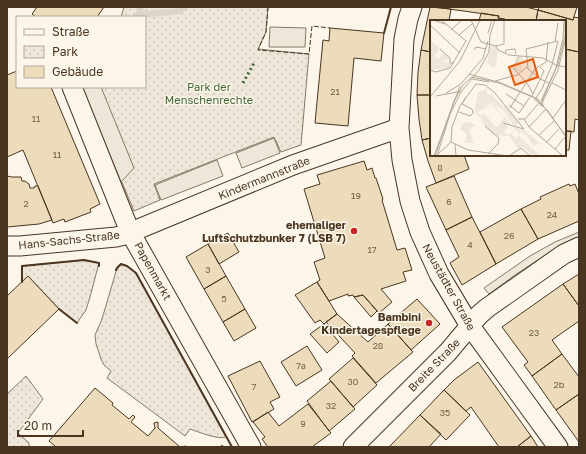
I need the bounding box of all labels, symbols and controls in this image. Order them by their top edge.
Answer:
legend [16,16,146,88]
inset map [430,20,566,156]
text: Straße [52,24,90,39]
text: Park [52,44,78,59]
text: Gebäude [52,64,103,79]
park label: Park der Menschenrechte [165,80,253,106]
house number: 21 [330,86,340,97]
house number: 11 [32,113,41,124]
house number: 11 [53,149,62,160]
street label: Kindermannstraße [216,153,311,202]
house number: 8 [437,162,443,173]
house number: 19 [351,190,361,201]
house number: 6 [446,196,452,207]
house number: 2 [23,198,29,209]
house number: 24 [547,209,558,220]
place label: ehemaliger Luftschutzbunker 7 (LSB 7) [202,218,347,244]
marker: ehemaliger Luftschutzbunker 7 (LSB 7) [349,226,359,236]
street label: Hans-Sachs-Straße [18,228,120,251]
house number: 26 [504,230,514,241]
street label: Papenmarkt [132,239,175,302]
house number: 4 [467,239,473,250]
street label: Neustädter Straße [420,241,479,332]
house number: 17 [367,244,377,255]
house number: 3 [205,264,211,275]
house number: 5 [221,293,227,304]
place label: Bambini Kindertagespflege [321,310,421,336]
marker: Bambini Kindertagespflege [424,318,434,328]
house number: 23 [529,327,539,338]
street label: Breite Straße [405,335,462,394]
house number: 28 [373,340,383,351]
house number: 7a [296,360,306,371]
house number: 30 [348,376,359,387]
house number: 2b [554,379,565,390]
house number: 7 [252,381,257,392]
house number: 32 [326,400,336,411]
house number: 35 [440,407,450,418]
scale bar [18,412,83,438]
text: 20 m [24,418,52,433]
house number: 9 [300,418,306,429]

